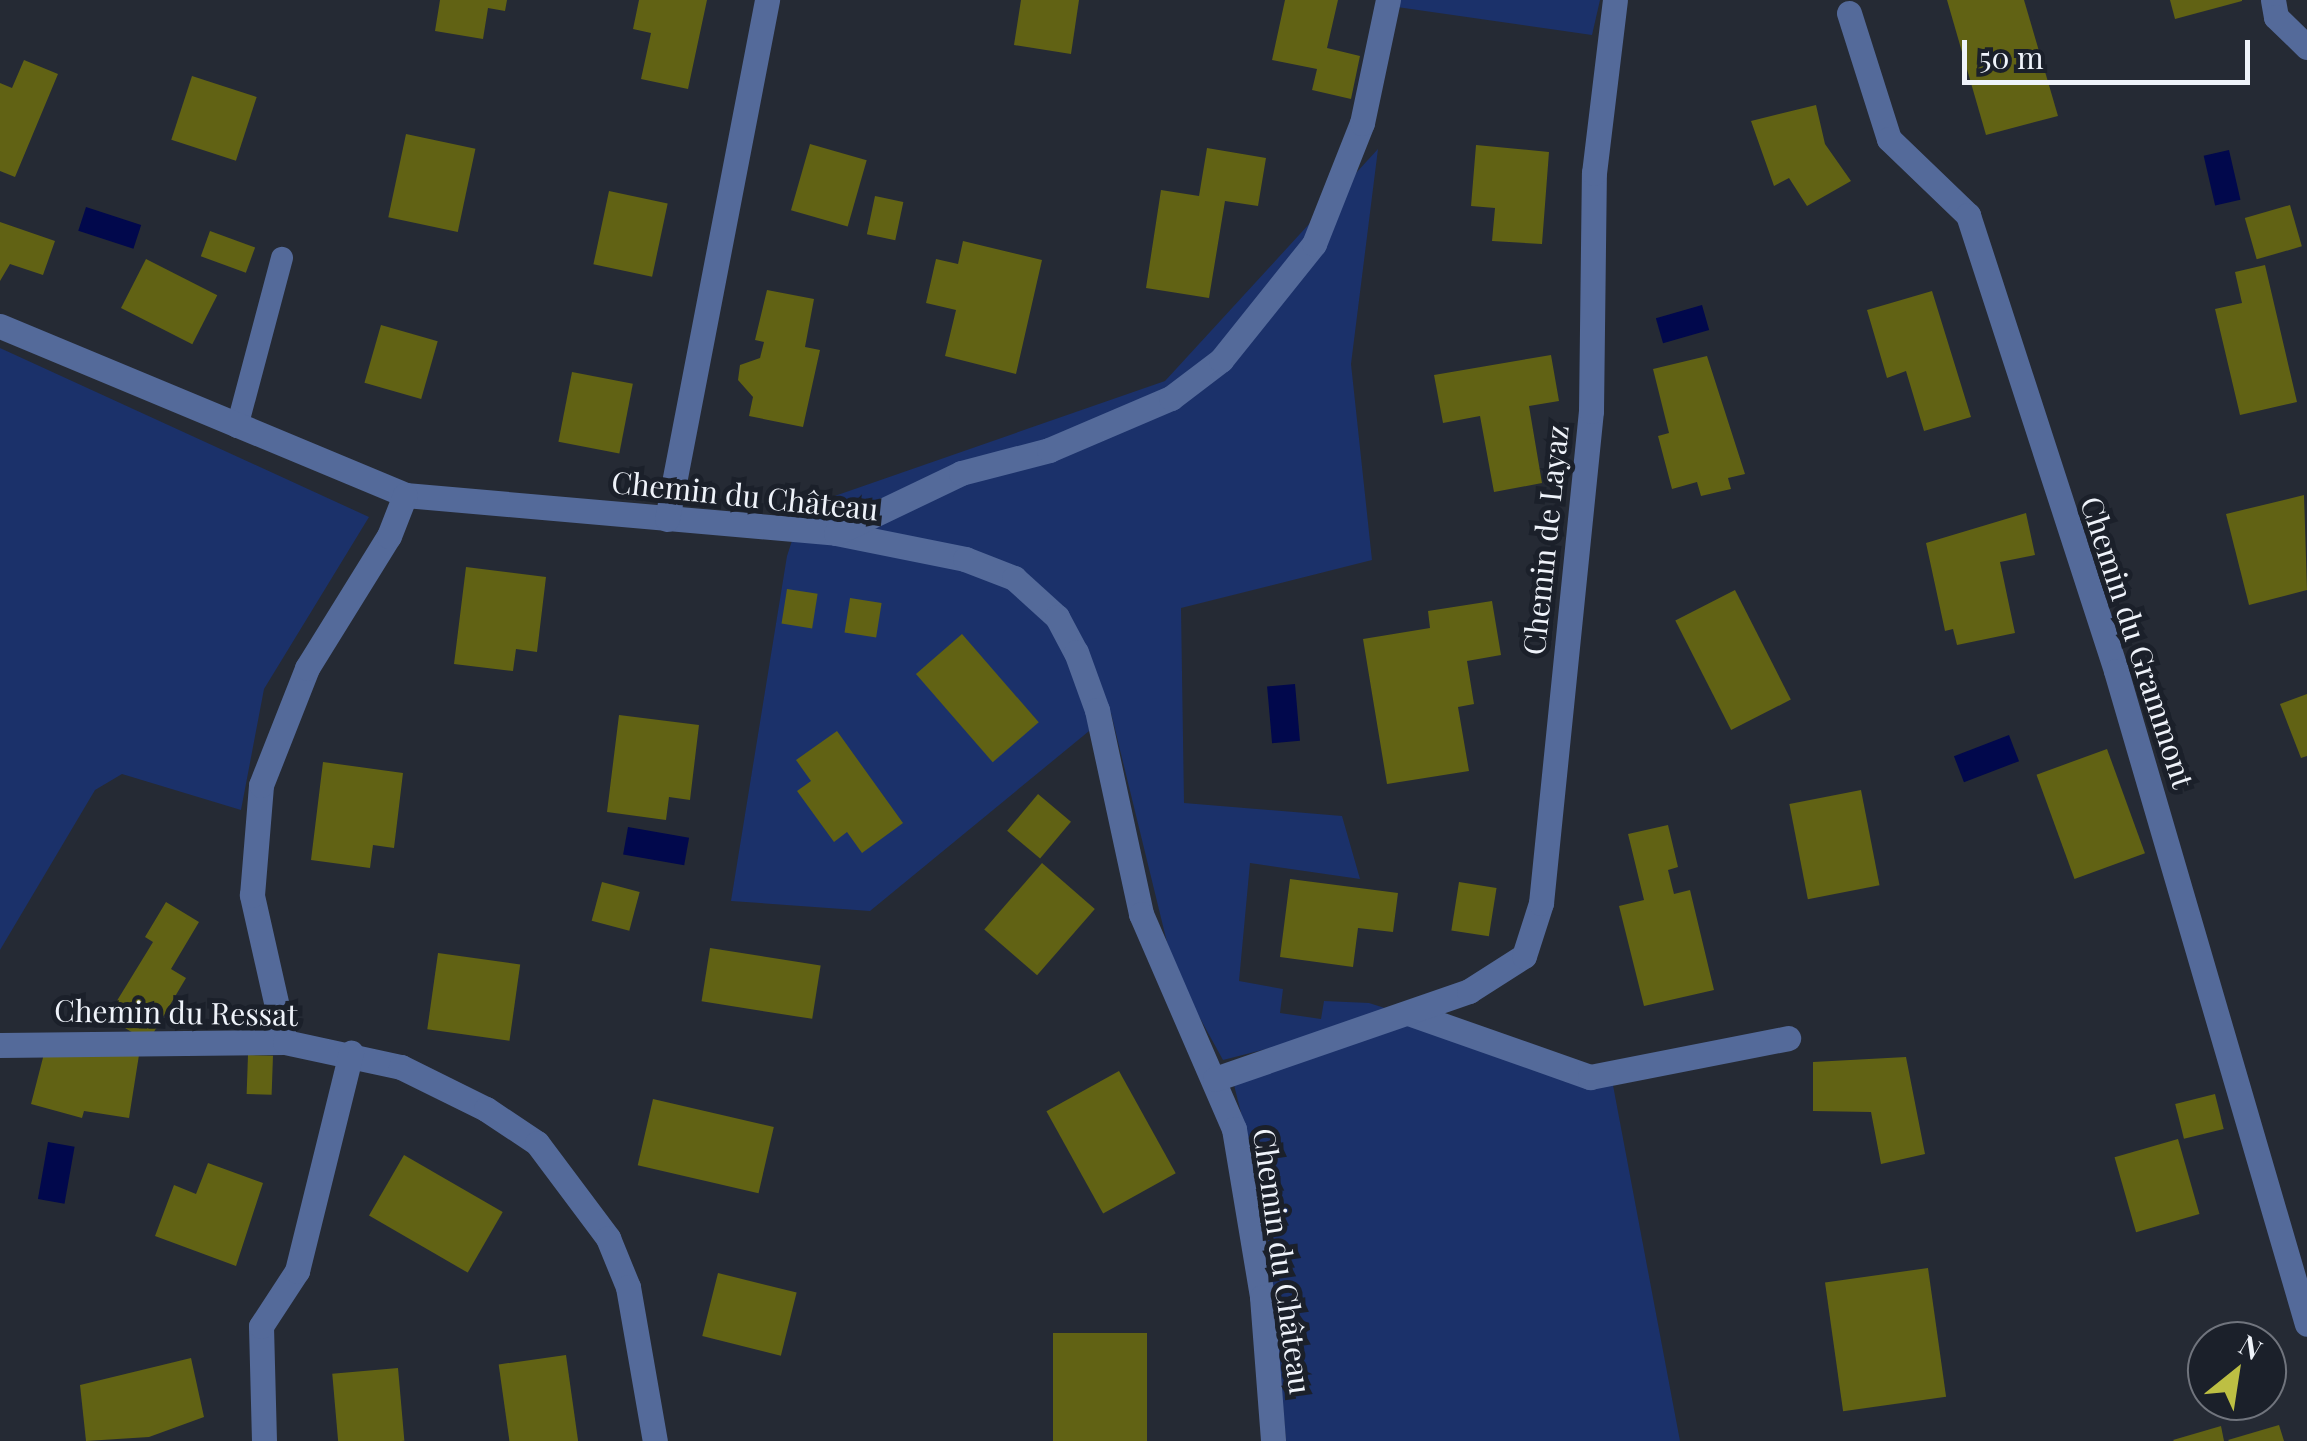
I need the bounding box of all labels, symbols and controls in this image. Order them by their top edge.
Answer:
scale bar [1967,20,2254,82]
text: 50 m [1979,37,2044,77]
street label: Chemin de Layaz [1515,423,1575,657]
street label: Chemin du Château [610,463,880,527]
street label: Chemin du Grammont [2074,492,2202,792]
street label: Chemin du Ressat [54,992,298,1032]
street label: Chemin du Château [1247,1126,1319,1396]
north arrow [2187,1321,2287,1421]
text: N [2233,1325,2269,1367]

